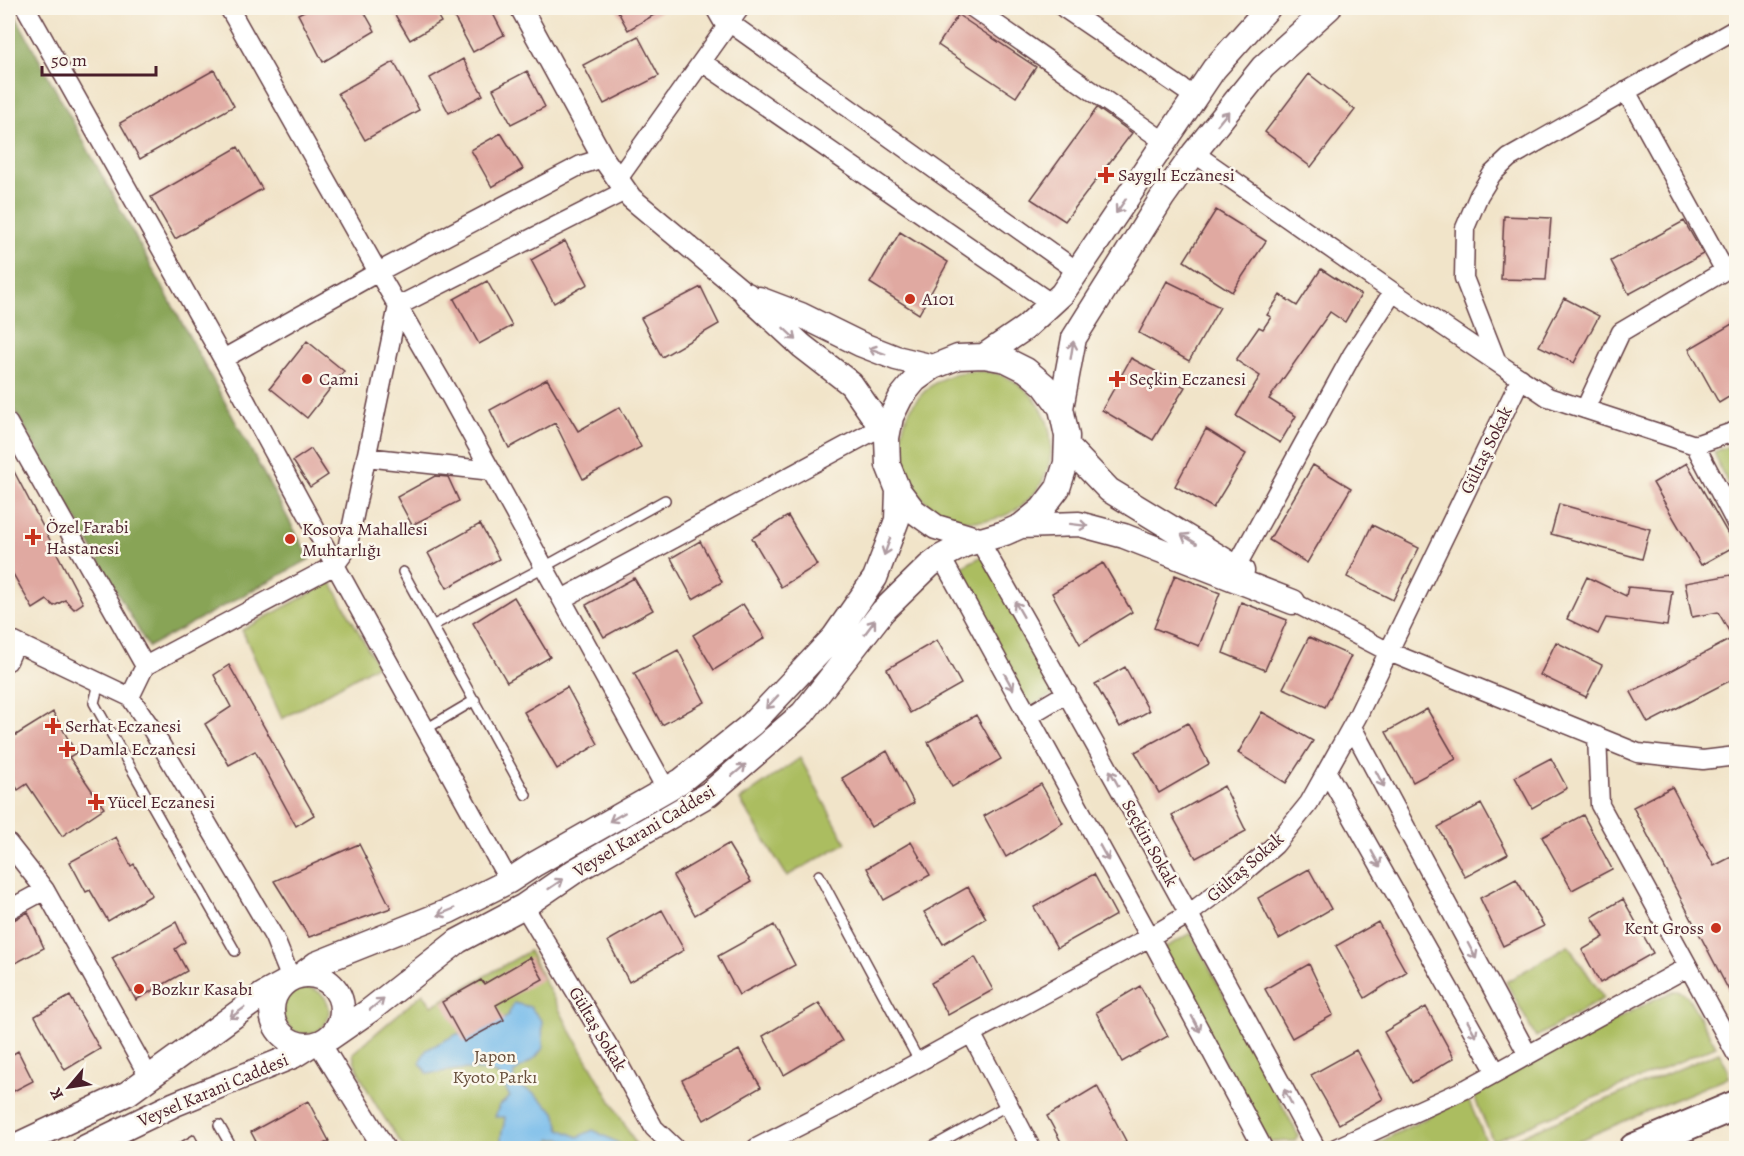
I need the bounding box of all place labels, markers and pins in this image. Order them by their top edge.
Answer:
place label: Saygılı Eczanesi [1118,163,1235,187]
marker: Saygılı Eczanesi [1099,168,1113,182]
place label: A101 [921,287,954,311]
marker: A101 [903,292,917,306]
place label: Cami [319,367,359,391]
place label: Seçkin Eczanesi [1129,367,1246,391]
marker: Cami [300,372,314,386]
marker: Seçkin Eczanesi [1110,372,1124,386]
place label: Özel Farabi Hastanesi [46,515,129,560]
place label: Kosova Mahallesi Muhtarlığı [302,517,428,562]
marker: Özel Farabi Hastanesi [24,528,42,546]
marker: Kosova Mahallesi Muhtarlığı [283,532,297,546]
place label: Serhat Eczanesi [65,714,181,738]
marker: Serhat Eczanesi [46,719,60,733]
place label: Damla Eczanesi [79,737,196,761]
marker: Damla Eczanesi [60,742,74,756]
place label: Yücel Eczanesi [107,790,215,814]
marker: Yücel Eczanesi [89,795,103,809]
place label: Kent Gross [1624,916,1704,940]
marker: Kent Gross [1709,921,1723,935]
place label: Bozkır Kasabı [151,977,253,1001]
marker: Bozkır Kasabı [132,982,146,996]

